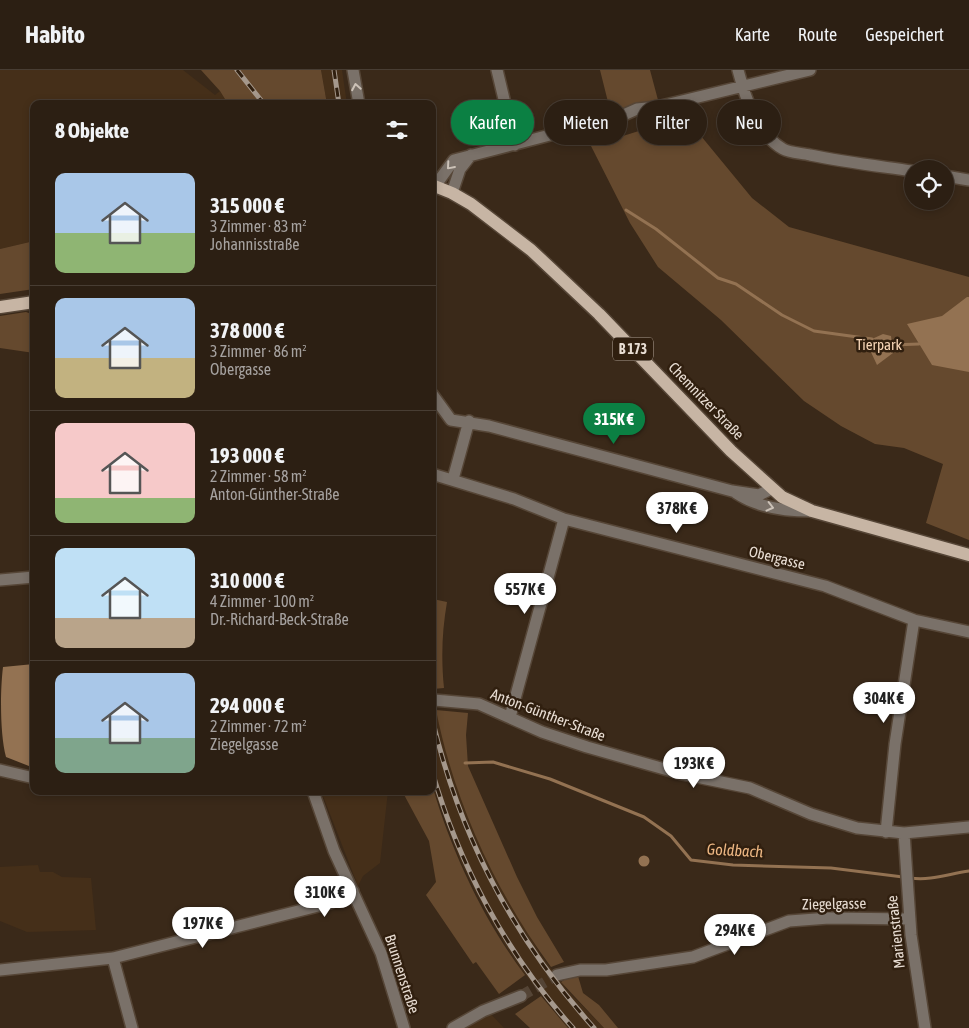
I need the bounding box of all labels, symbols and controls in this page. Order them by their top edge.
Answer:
text: Habito [25,21,85,48]
text: Karte [735,24,770,45]
text: Route [798,24,837,45]
text: Gespeichert [865,24,944,45]
one-way arrow [351,83,361,91]
chip: Kaufen [451,100,534,145]
chip: Mieten [544,100,627,145]
chip: Filter [637,100,707,145]
chip: Neu [717,100,781,145]
icon: filters [383,116,411,144]
text: 8 Objekte [55,118,129,142]
map controls [904,160,954,210]
button: locate [904,160,954,210]
one-way arrow [447,161,456,170]
icon: home [95,193,155,253]
text: 315 000 € [210,193,284,217]
text: 3 Zimmer · 83 m² [210,217,307,235]
text: Johannisstraße [210,235,300,253]
icon: home [95,318,155,378]
text: 378 000 € [210,318,284,342]
park label: Tierpark [856,336,902,353]
road number: B 173 [613,338,653,360]
text: 3 Zimmer · 86 m² [210,342,307,360]
street label: Chemnitzer Straße [665,358,748,443]
text: Obergasse [210,360,271,378]
pin: 315K € [573,402,655,445]
text: 315K € [594,410,634,428]
icon: home [95,443,155,503]
text: 193 000 € [210,443,284,467]
text: 2 Zimmer · 58 m² [210,467,307,485]
text: Anton-Günther-Straße [210,485,340,503]
pin: 378K € [636,492,718,534]
text: 378K € [657,499,697,517]
one-way arrow [766,501,775,512]
street label: Obergasse [747,542,807,573]
icon: home [95,568,155,628]
text: 310 000 € [210,568,284,592]
pin: 557K € [484,572,566,615]
text: 557K € [505,580,545,598]
text: 4 Zimmer · 100 m² [210,592,314,610]
text: Dr.-Richard-Beck-Straße [210,610,349,628]
pin: 304K € [843,682,925,724]
street label: Anton-Günther-Straße [488,685,608,744]
text: 304K € [864,689,904,707]
icon: home [95,693,155,753]
text: 294 000 € [210,693,284,717]
text: 2 Zimmer · 72 m² [210,717,307,735]
text: Ziegelgasse [210,735,279,753]
pin: 193K € [653,746,735,789]
text: 193K € [674,754,714,772]
water label: Goldbach [706,840,764,860]
pin: 310K € [284,876,366,918]
text: 310K € [305,883,345,901]
street label: Ziegelgasse [802,894,866,913]
street label: Marienstraße [883,894,908,970]
pin: 197K € [162,906,244,949]
text: 197K € [183,914,223,932]
pin: 294K € [694,914,776,956]
text: 294K € [715,921,755,939]
street label: Brunnenstraße [382,932,423,1016]

